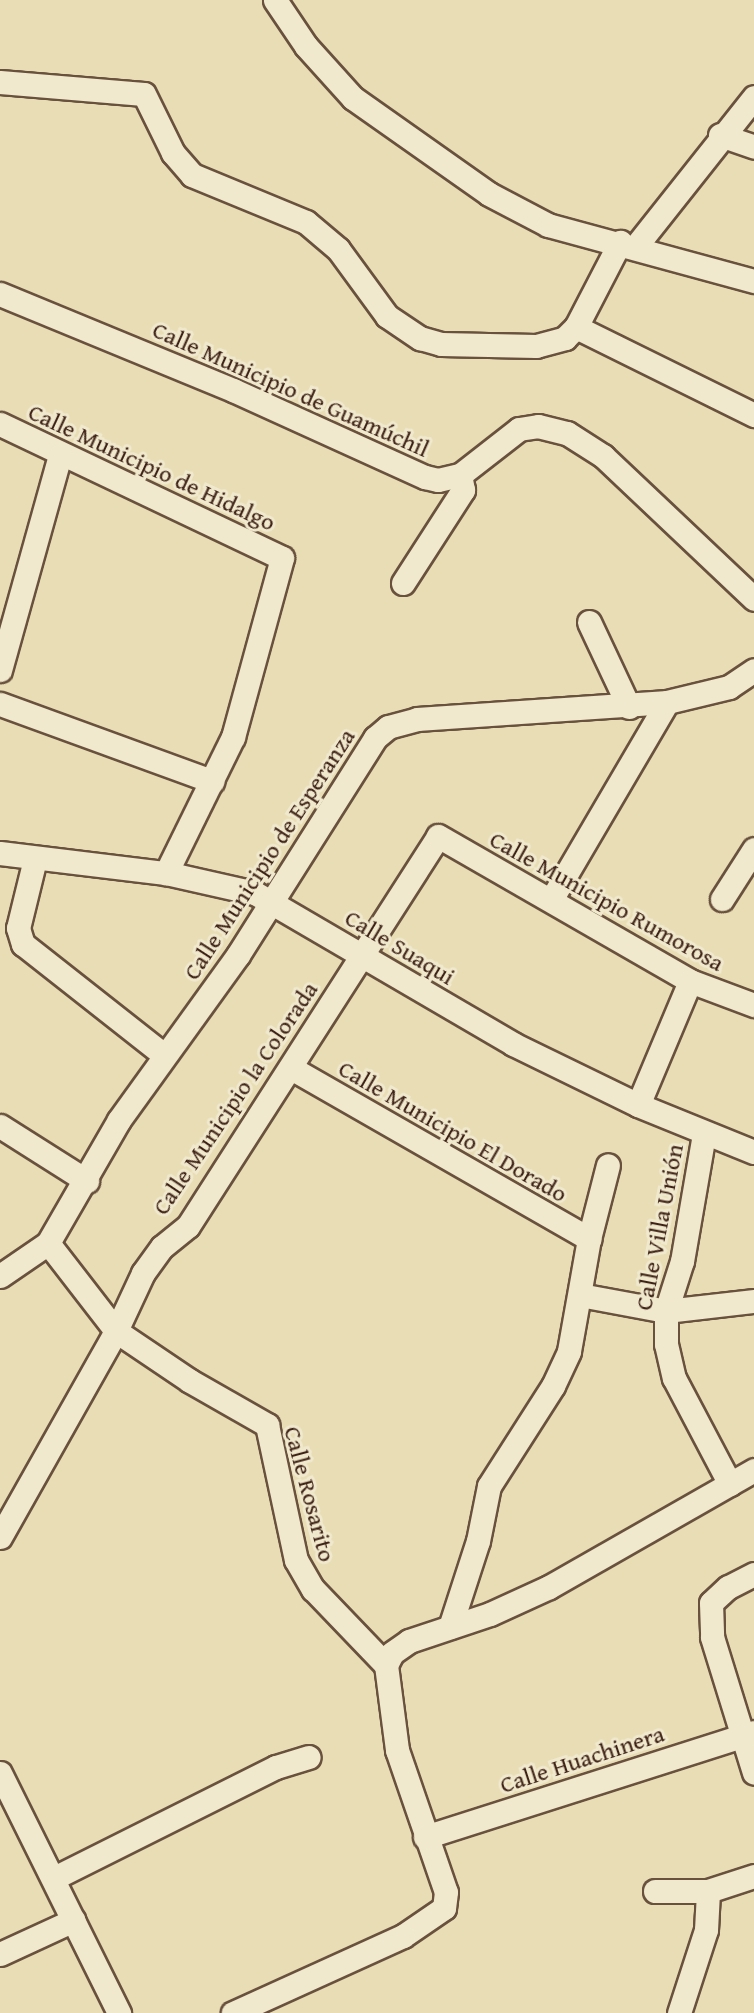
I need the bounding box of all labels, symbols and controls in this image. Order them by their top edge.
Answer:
street label: Calle Municipio de Guamúchil [148,315,434,463]
street label: Calle Municipio de Hidalgo [24,397,280,537]
street label: Calle Municipio de Esperanza [177,723,361,985]
street label: Calle Municipio Rumorosa [485,825,729,977]
street label: Calle Suaqui [340,903,460,991]
street label: Calle Municipio la Colorada [146,976,324,1220]
street label: Calle Municipio El Dorado [334,1054,572,1208]
street label: Calle Villa Unión [629,1141,689,1313]
street label: Calle Rosarito [278,1423,342,1565]
street label: Calle Huachinera [496,1719,668,1799]

